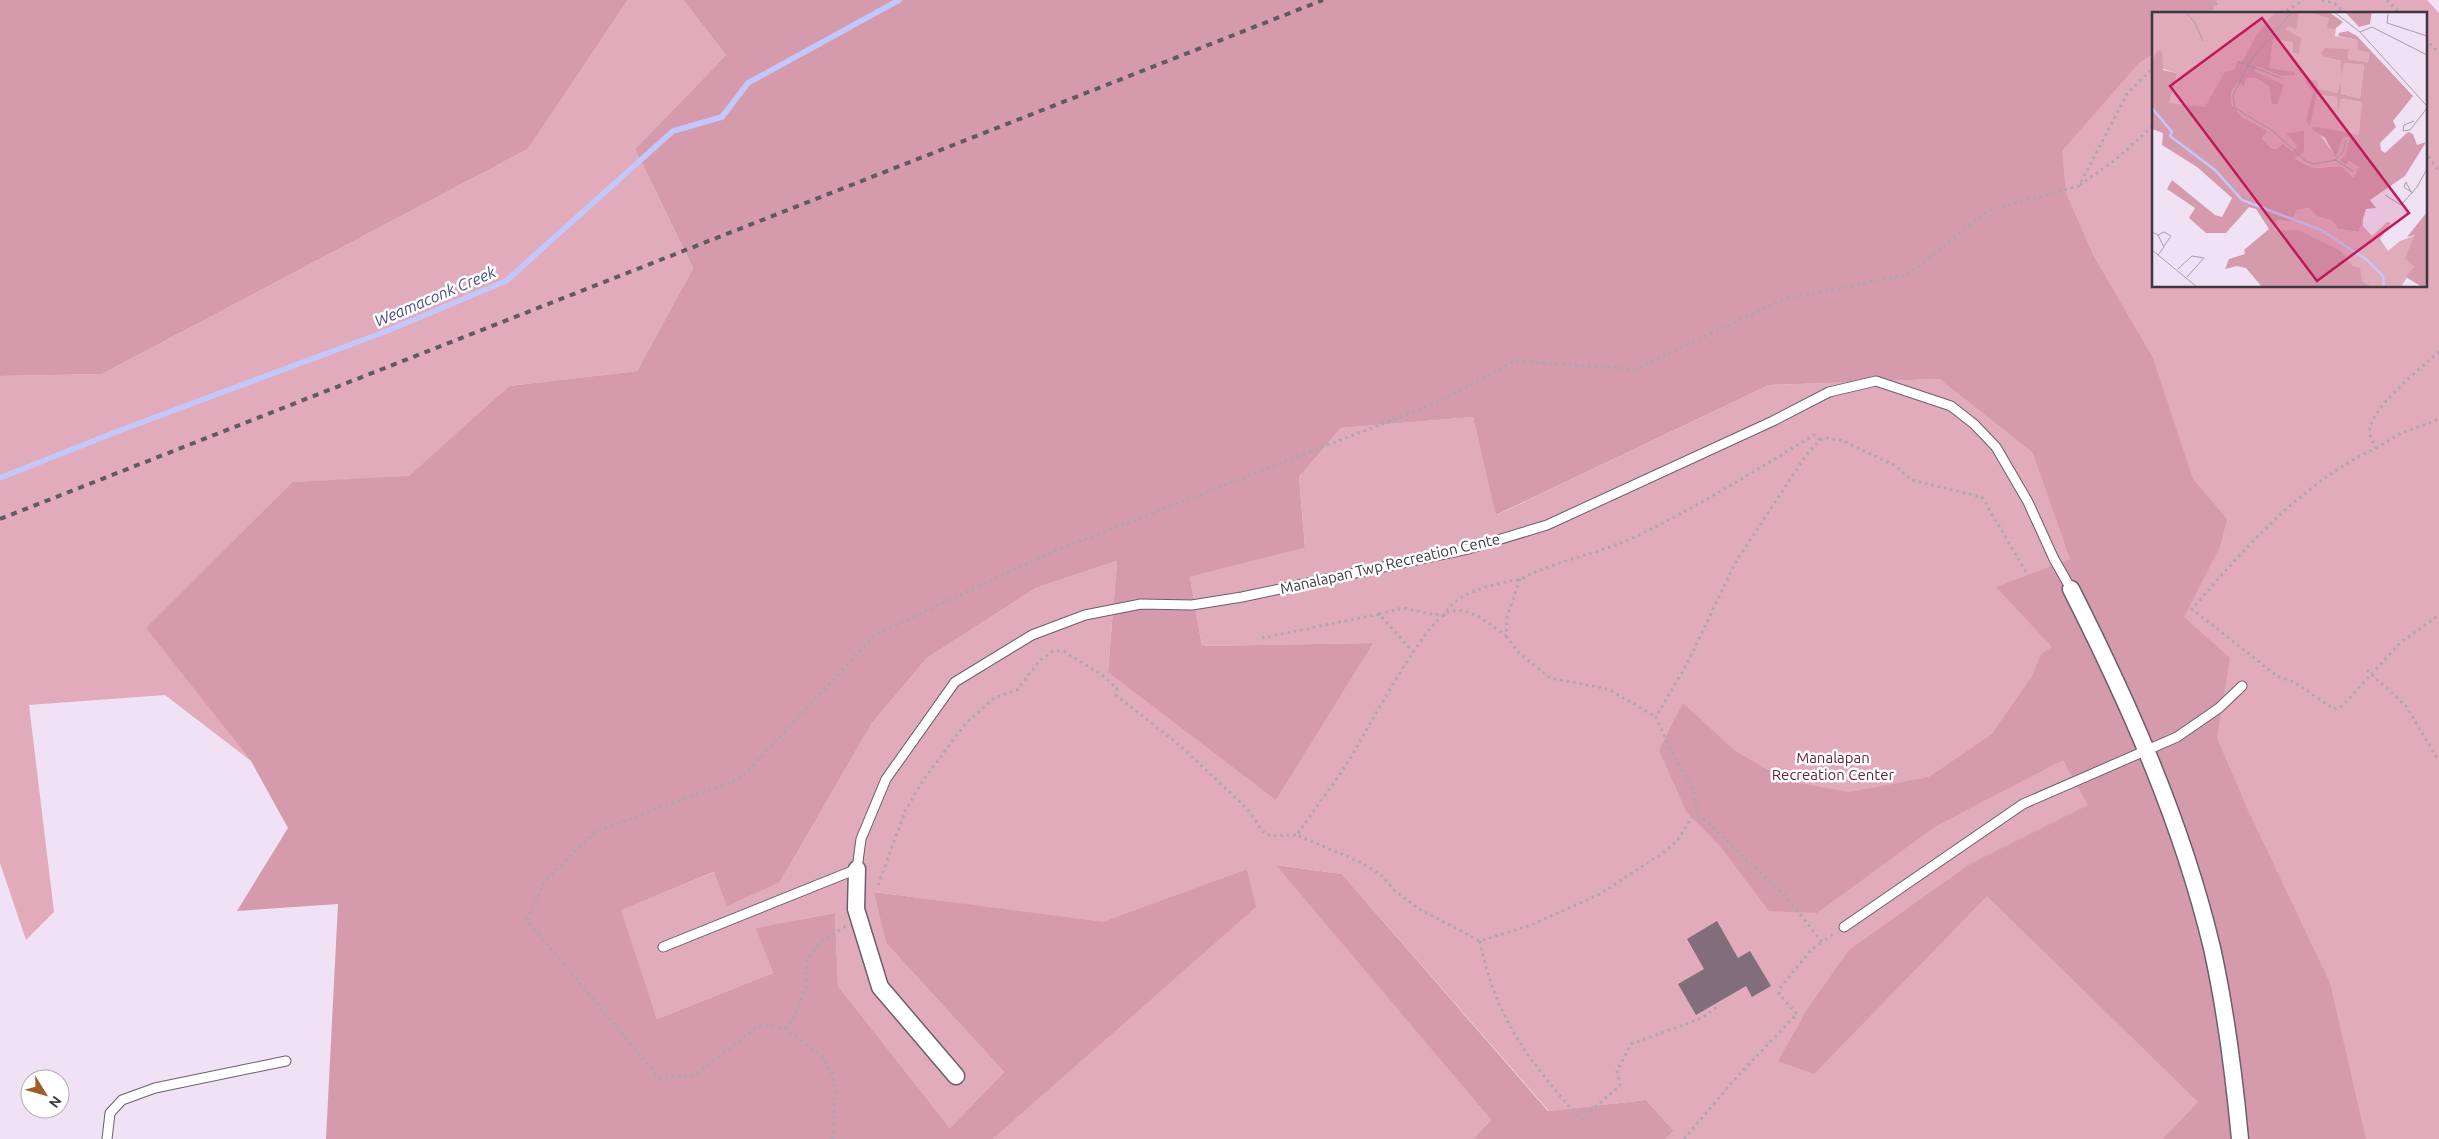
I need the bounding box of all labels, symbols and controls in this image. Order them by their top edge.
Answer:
inset map [2152,12,2426,288]
water label: Weamaconk Creek [372,262,499,330]
street label: Manalapan Twp Recreation Cente [1278,530,1501,597]
park label: Manalapan Recreation Center [1772,749,1895,783]
north arrow [20,1069,70,1119]
text: N [46,1093,65,1111]

